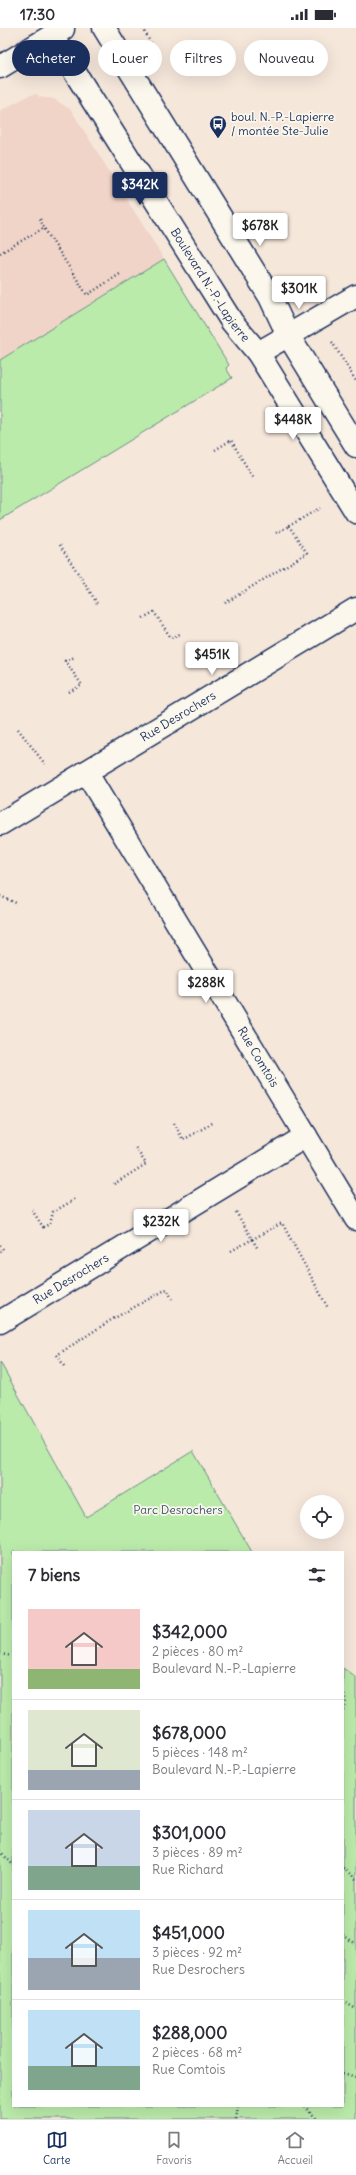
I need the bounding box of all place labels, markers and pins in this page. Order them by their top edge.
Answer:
place label: boul. N.-P.-Lapierre / montée Ste-Julie [231,109,334,138]
bus stop icon: boul. N.-P.-Lapierre / montée Ste-Julie [208,114,228,139]
pin: $342K [112,172,168,206]
pin: $678K [232,213,288,247]
pin: $301K [271,276,327,310]
pin: $448K [265,407,321,441]
pin: $451K [184,642,240,676]
pin: $288K [178,970,234,1004]
pin: $232K [133,1209,189,1243]

